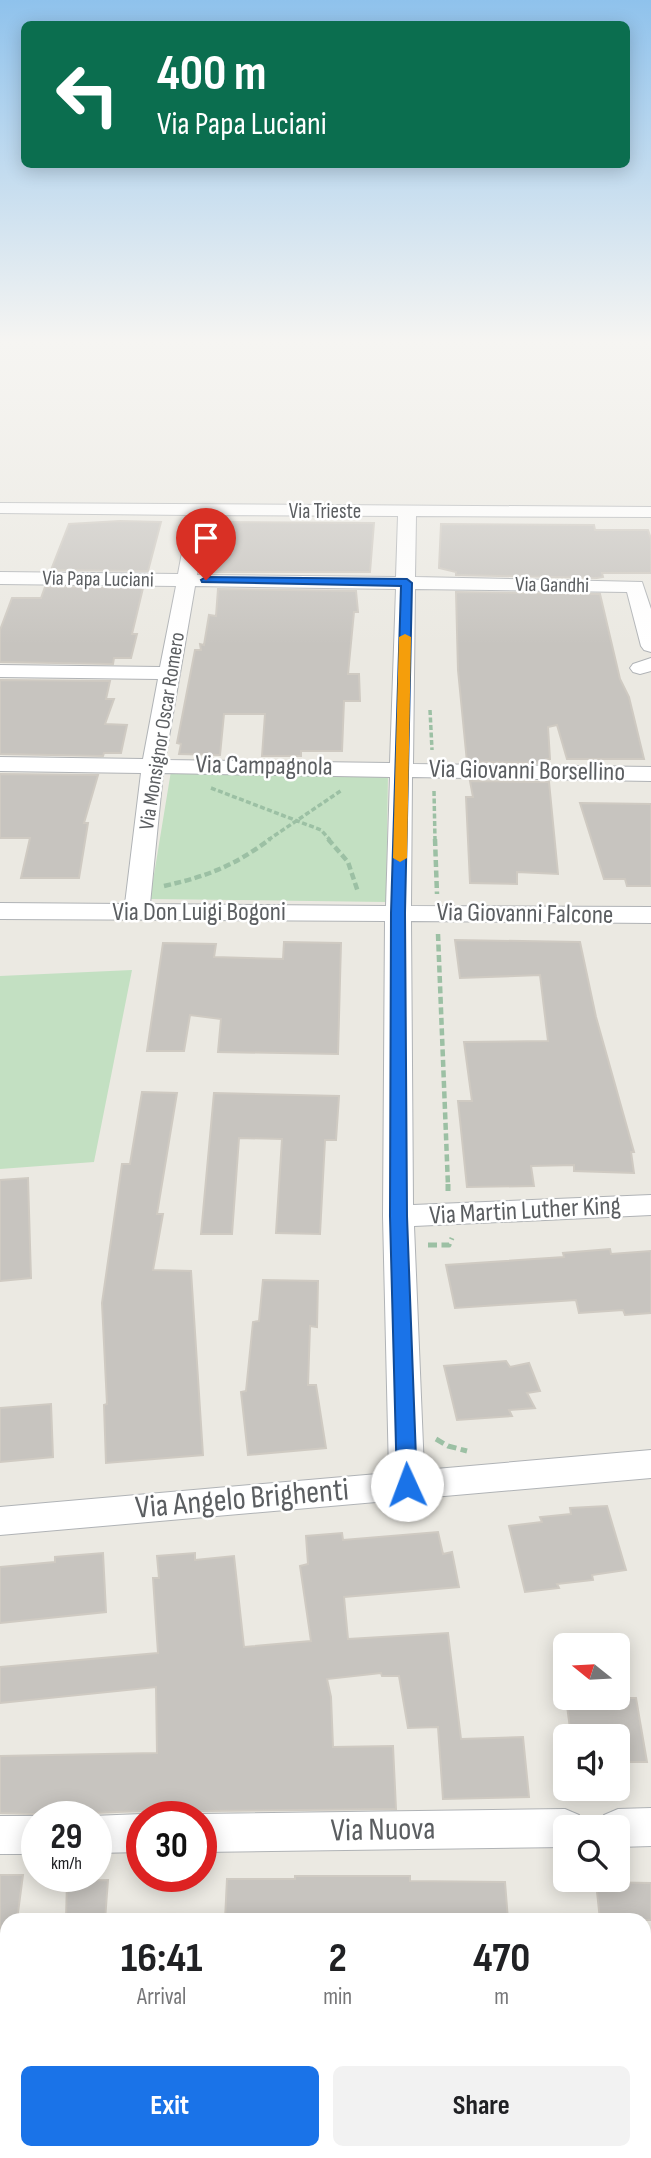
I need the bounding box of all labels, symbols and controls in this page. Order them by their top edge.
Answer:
text: 400 m [157,45,267,104]
icon: left [42,49,133,140]
text: Via Papa Luciani [157,105,327,144]
street label: Via Trieste [289,499,361,524]
pin [176,508,236,580]
icon: arrive [187,519,225,557]
street label: Via Papa Luciani [42,566,154,592]
street label: Via Gandhi [515,572,589,598]
street label: Via Monsignor Oscar Romero [134,630,190,832]
street label: Via Campagnola [195,749,333,783]
street label: Via Giovanni Borsellino [429,754,625,788]
street label: Via Don Luigi Bogoni [112,897,286,928]
street label: Via Giovanni Falcone [436,897,614,931]
street label: Via Martin Luther King [428,1191,622,1231]
position arrow [370,1448,444,1522]
street label: Via Angelo Brighenti [134,1470,350,1528]
north arrow [553,1633,630,1710]
map controls [553,1633,630,1892]
button: sound [553,1724,630,1801]
speed limit sign: 30 [126,1801,217,1892]
street label: Via Nuova [330,1810,436,1850]
button: search [553,1815,630,1892]
text: 29 [51,1816,82,1859]
text: km/h [51,1853,82,1874]
text: 16:41 [121,1933,202,1984]
text: 2 [329,1933,347,1984]
text: 470 [473,1933,530,1984]
text: Arrival [137,1983,186,2011]
text: min [323,1983,352,2011]
text: m [494,1983,509,2011]
button: Exit [21,2066,319,2146]
button: Share [333,2066,630,2146]

